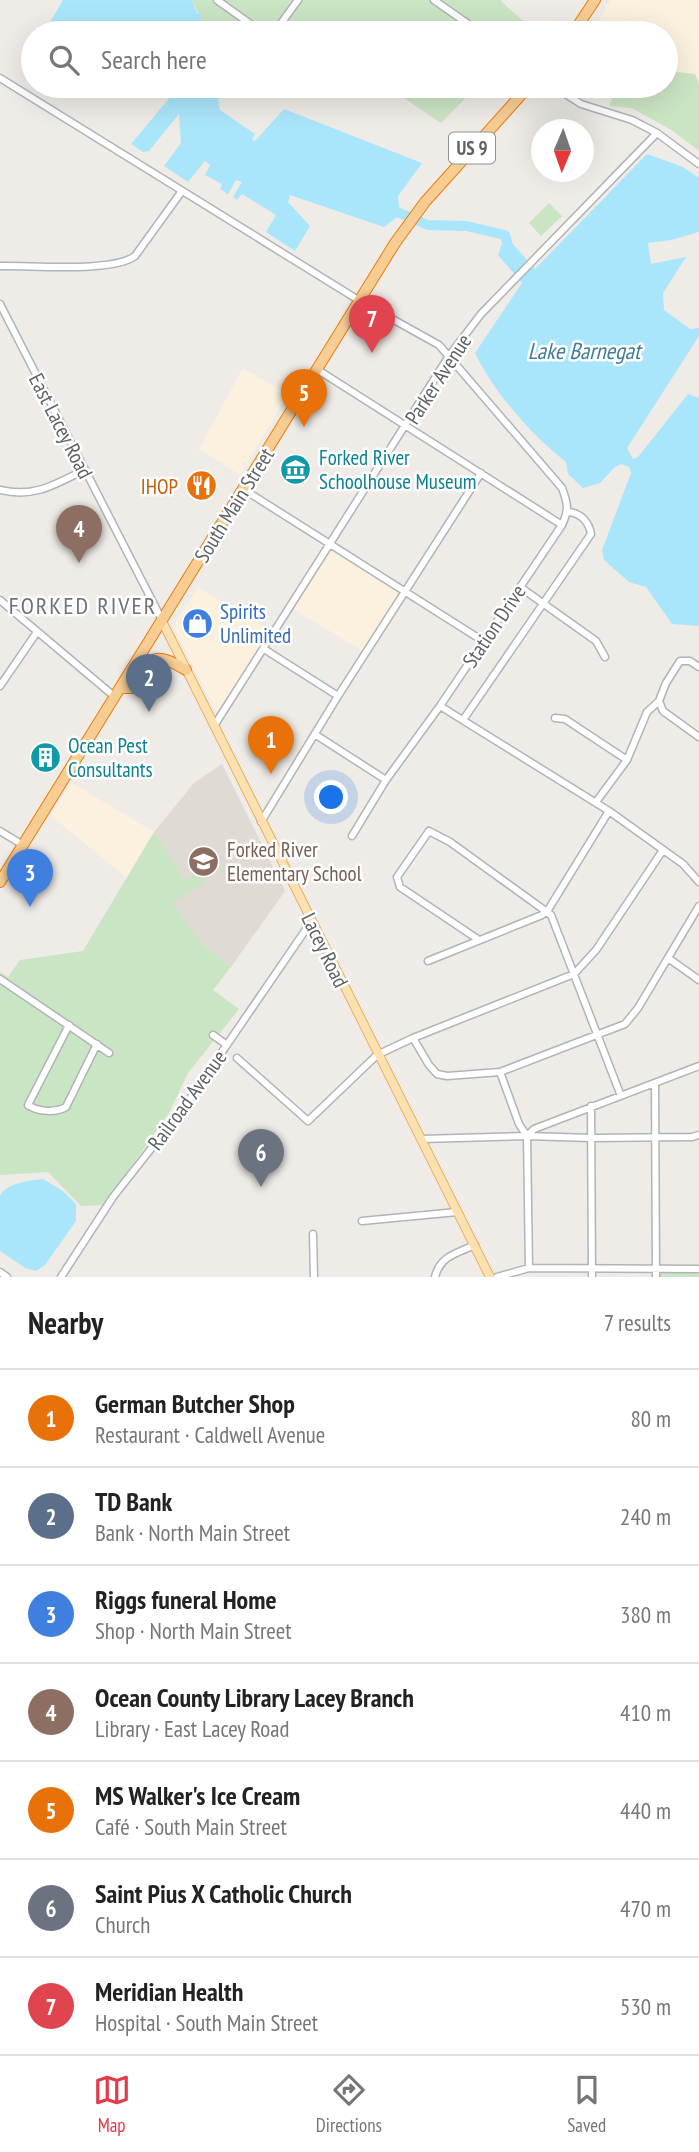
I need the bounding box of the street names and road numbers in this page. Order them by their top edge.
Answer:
road number: US 9 [449,132,495,164]
street label: Parker Avenue [399,329,477,429]
street label: East Lacey Road [23,369,99,483]
street label: South Main Street [188,442,280,567]
street label: Station Drive [456,579,532,673]
street label: Lacey Road [295,908,355,992]
street label: Railroad Avenue [142,1045,232,1155]

